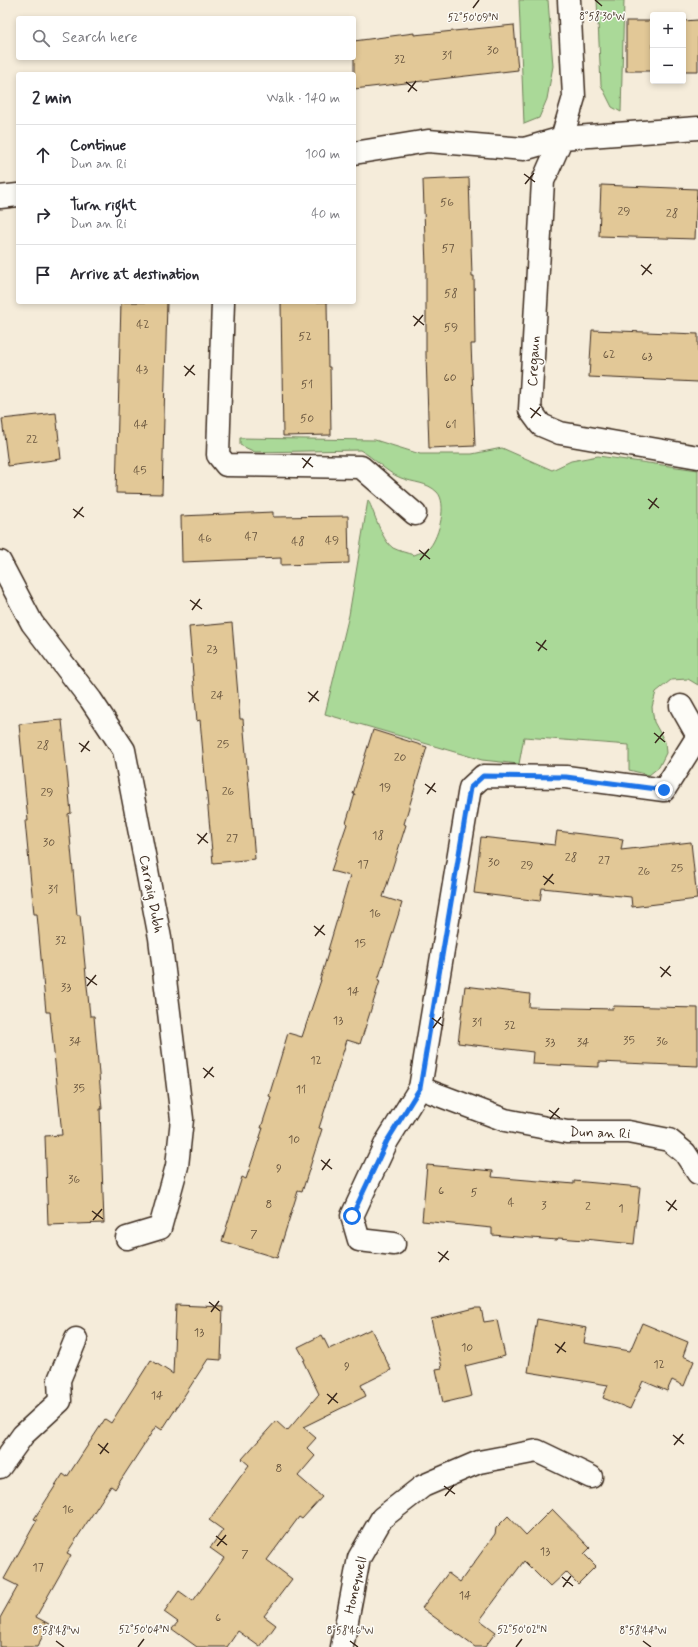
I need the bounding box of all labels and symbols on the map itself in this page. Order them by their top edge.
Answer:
text: 8°58'30"W [579,10,625,24]
text: 52°50'09"N [448,11,499,25]
house number: 30 [487,43,499,59]
house number: 31 [442,48,452,64]
house number: 32 [394,52,406,68]
house number: 56 [440,195,454,211]
house number: 29 [617,204,631,220]
house number: 28 [666,206,678,222]
house number: 57 [441,241,455,257]
house number: 58 [444,286,458,302]
house number: 42 [136,317,150,333]
house number: 59 [444,320,458,336]
house number: 52 [298,329,312,345]
street label: Cregaun [524,335,545,387]
house number: 62 [603,347,615,363]
house number: 63 [641,349,653,365]
house number: 43 [136,362,148,378]
house number: 60 [443,370,457,386]
house number: 51 [301,377,313,393]
house number: 50 [300,411,314,427]
house number: 44 [134,417,148,433]
house number: 61 [445,417,457,433]
house number: 22 [26,432,38,448]
house number: 45 [133,463,147,479]
house number: 47 [244,529,258,545]
house number: 46 [198,531,212,547]
house number: 49 [325,533,339,549]
house number: 48 [291,534,305,550]
house number: 23 [207,642,217,658]
house number: 24 [210,688,224,704]
house number: 25 [217,737,229,753]
house number: 28 [37,738,49,754]
house number: 20 [394,750,407,766]
house number: 19 [379,780,391,796]
route end [655,781,673,799]
house number: 26 [222,784,235,800]
house number: 29 [40,785,54,801]
house number: 18 [372,828,384,844]
house number: 27 [226,831,238,847]
house number: 30 [43,835,55,851]
house number: 28 [565,850,577,866]
house number: 27 [598,853,610,869]
street label: Carraig Dubh [135,854,167,935]
house number: 30 [488,855,500,871]
house number: 17 [357,857,369,873]
house number: 29 [520,858,534,874]
house number: 25 [671,861,683,877]
house number: 26 [638,864,651,880]
house number: 31 [48,882,58,898]
house number: 16 [369,906,381,922]
house number: 32 [55,933,67,949]
house number: 15 [354,936,366,952]
house number: 33 [61,980,71,996]
house number: 14 [347,984,359,1000]
house number: 13 [333,1013,343,1029]
house number: 31 [472,1015,482,1031]
house number: 32 [504,1018,516,1034]
house number: 35 [623,1033,635,1049]
house number: 34 [69,1034,81,1050]
house number: 36 [656,1034,668,1050]
house number: 33 [545,1035,555,1051]
house number: 34 [577,1035,589,1051]
house number: 12 [310,1053,322,1069]
house number: 35 [73,1081,85,1097]
house number: 11 [296,1082,306,1098]
street label: Dun an Ri [569,1123,631,1143]
house number: 10 [288,1132,300,1148]
house number: 9 [276,1161,282,1177]
house number: 36 [68,1172,80,1188]
house number: 6 [438,1183,444,1199]
house number: 5 [470,1185,478,1201]
house number: 4 [508,1195,515,1211]
house number: 8 [266,1197,272,1213]
house number: 3 [541,1198,547,1214]
house number: 2 [585,1199,591,1215]
house number: 1 [618,1201,624,1217]
route start [343,1207,361,1225]
house number: 7 [250,1227,258,1243]
house number: 13 [194,1325,204,1341]
house number: 10 [461,1340,473,1356]
house number: 12 [653,1357,665,1373]
house number: 9 [344,1359,350,1375]
house number: 14 [151,1388,163,1404]
house number: 8 [276,1461,282,1477]
house number: 16 [62,1502,74,1518]
house number: 13 [540,1544,550,1560]
house number: 7 [241,1547,249,1563]
street label: Honeywell [341,1555,371,1616]
house number: 17 [32,1560,44,1576]
house number: 14 [459,1588,471,1604]
house number: 6 [215,1610,221,1626]
text: 52°50'04"N [119,1623,170,1637]
text: 52°50'02"N [497,1623,547,1637]
text: 8°58'48"W [33,1624,79,1638]
text: 8°58'46"W [327,1624,373,1638]
text: 8°58'44"W [619,1624,667,1638]

